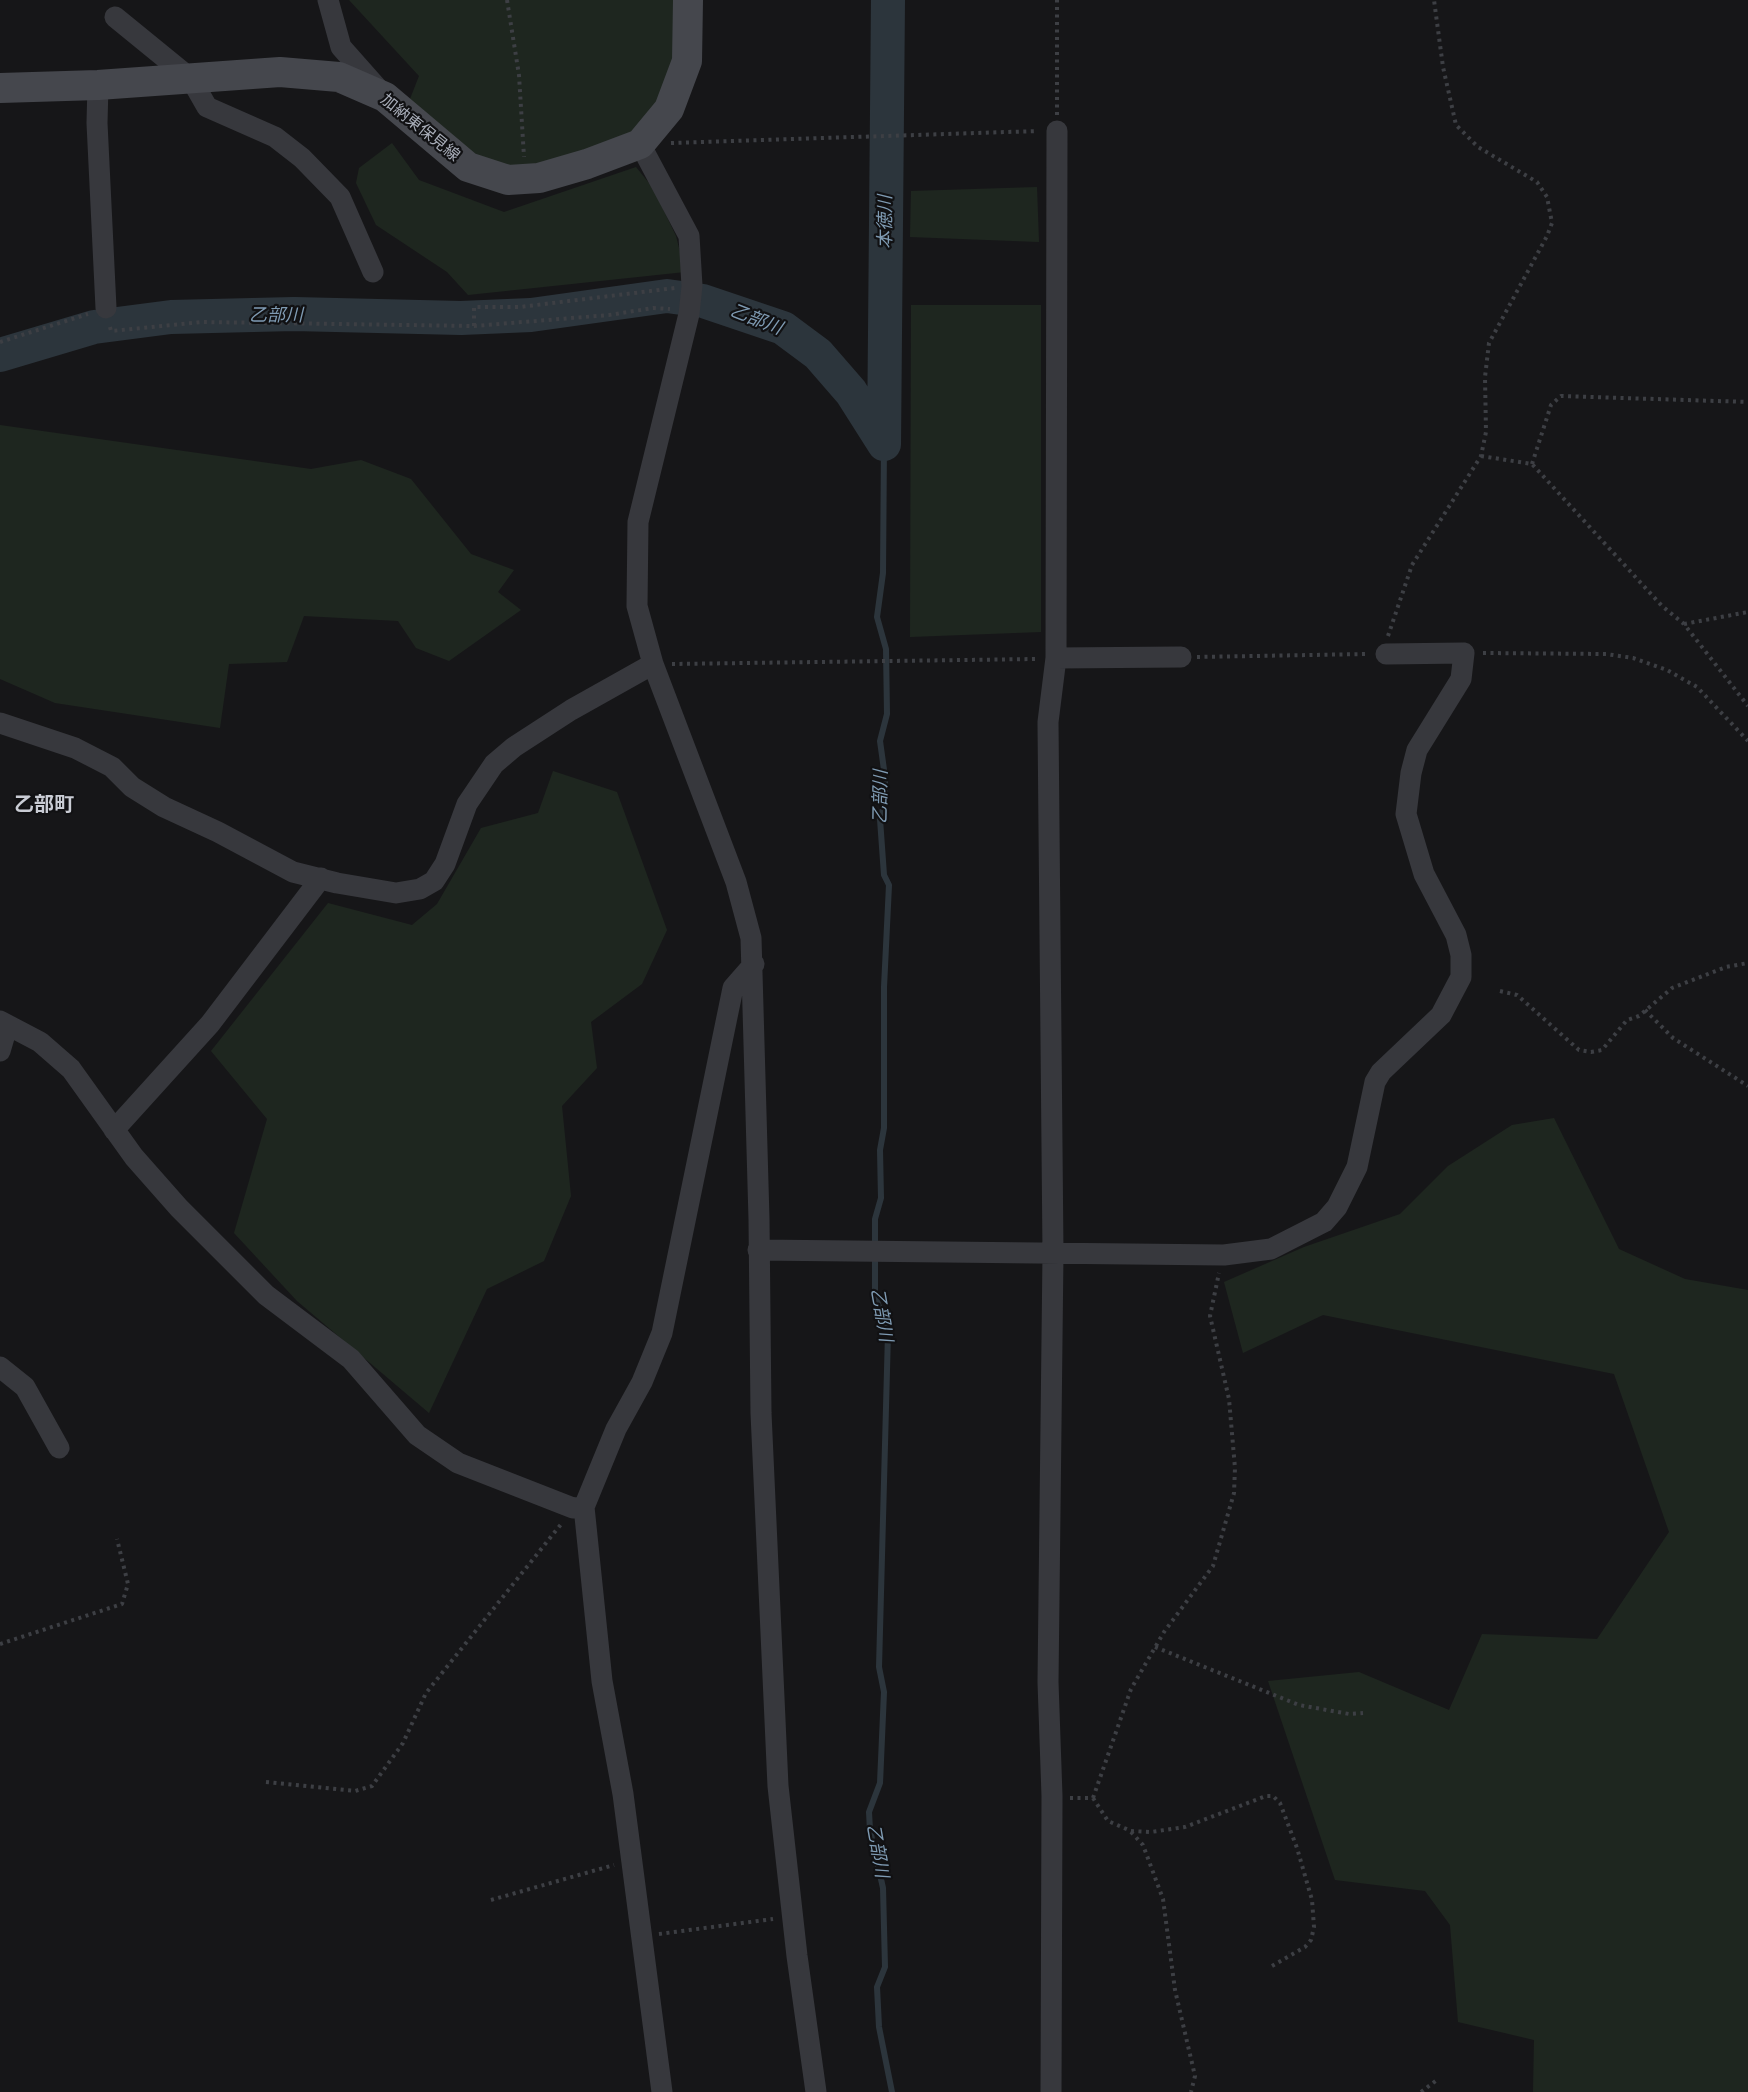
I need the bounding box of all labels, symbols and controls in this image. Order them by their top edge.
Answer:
street label: 加納東保見線 [377,90,463,166]
water label: 本徳川 [875,195,897,249]
water label: 乙部川 [727,300,785,340]
water label: 乙部川 [249,305,303,327]
water label: 乙部川 [870,770,892,824]
district label: 乙部町 [14,793,74,817]
water label: 乙部川 [866,1287,896,1343]
water label: 乙部川 [862,1823,892,1879]

